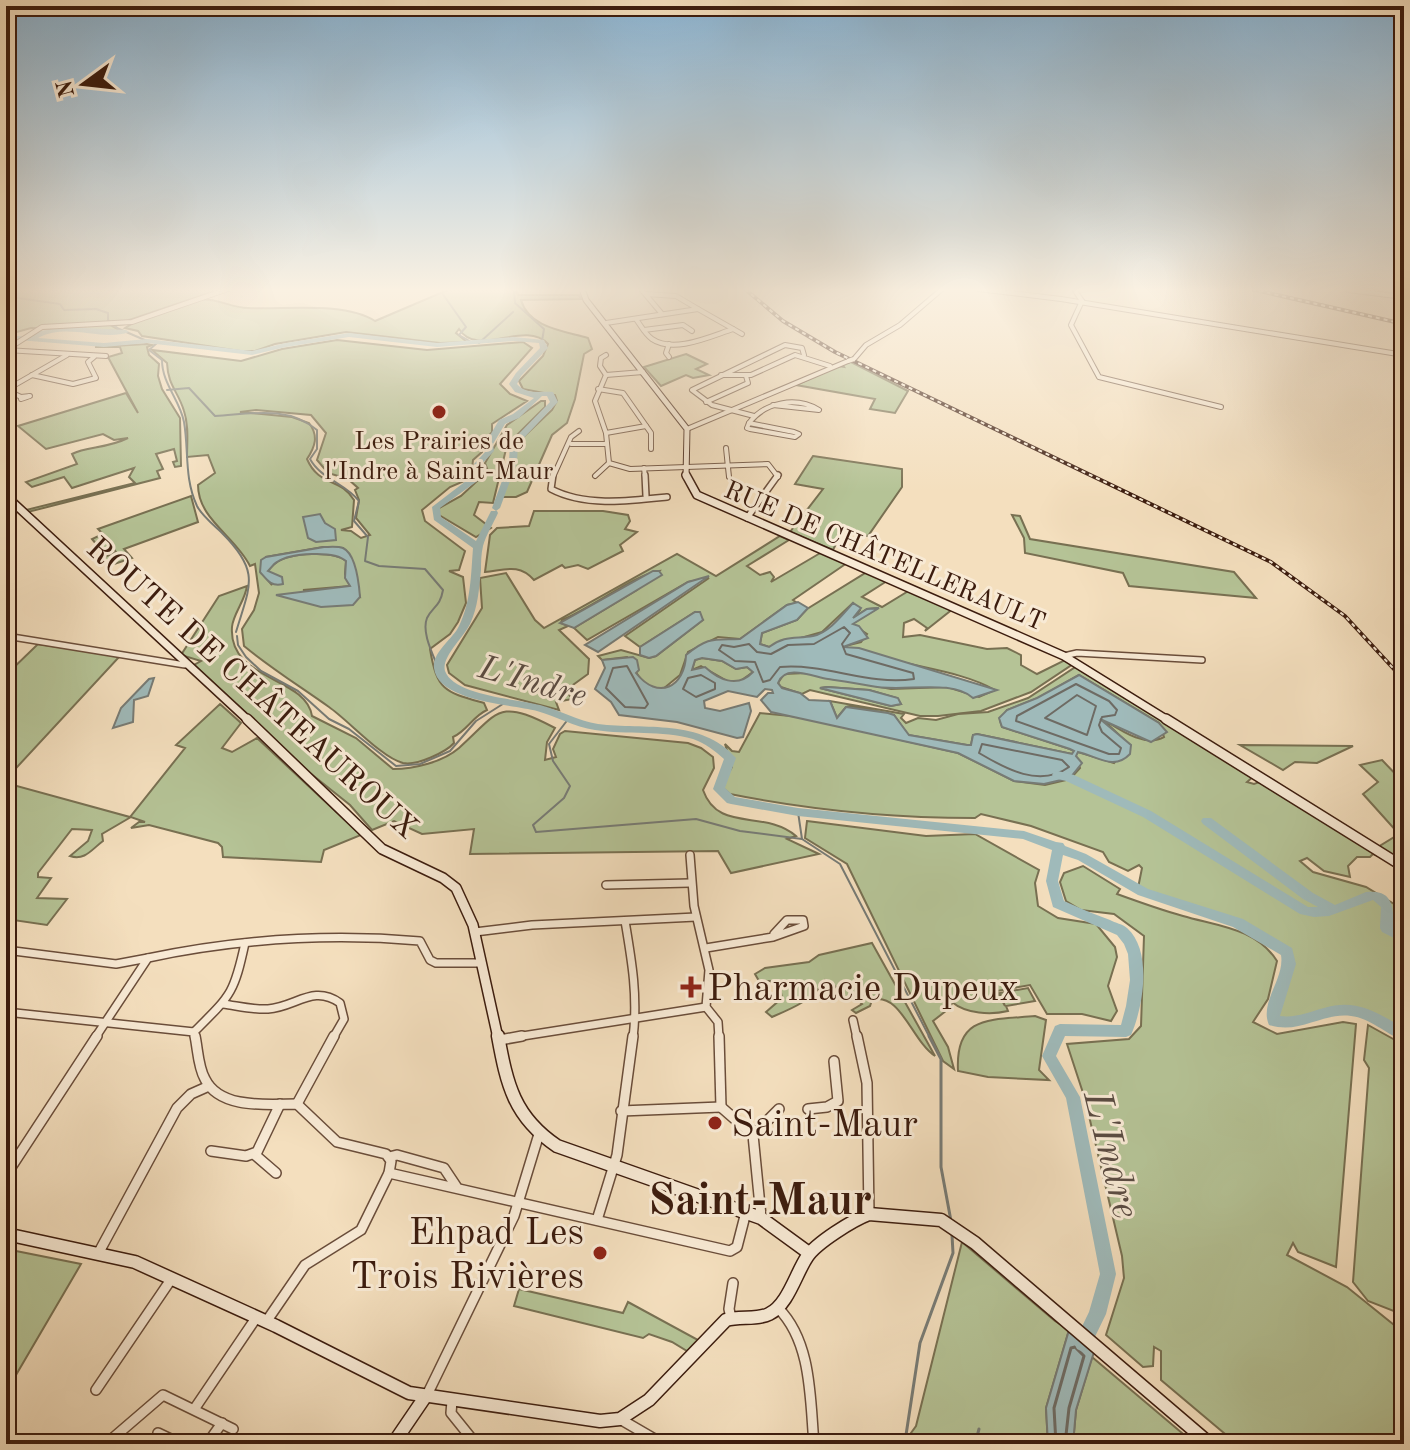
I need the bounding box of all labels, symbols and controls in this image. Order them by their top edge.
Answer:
north arrow [44,44,124,124]
text: N [54,78,79,100]
marker: Les Prairies de l'Indre à Saint-Maur [430,403,448,421]
place label: Les Prairies de l'Indre à Saint-Maur [324,429,554,485]
street label: RUE DE CHÂTELLERAULT [720,474,1050,636]
street label: ROUTE DE CHÂTEAUROUX [80,528,426,846]
water label: L'Indre [473,651,590,715]
place label: Pharmacie Dupeux [707,971,1019,1009]
marker: Pharmacie Dupeux [682,978,700,996]
water label: L'Indre [1074,1086,1144,1223]
place label: Saint-Maur [731,1107,918,1145]
marker: Saint-Maur [706,1114,724,1132]
district label: Saint-Maur [648,1180,872,1224]
place label: Ehpad Les Trois Rivières [350,1215,584,1297]
marker: Ehpad Les Trois Rivières [591,1244,609,1262]

